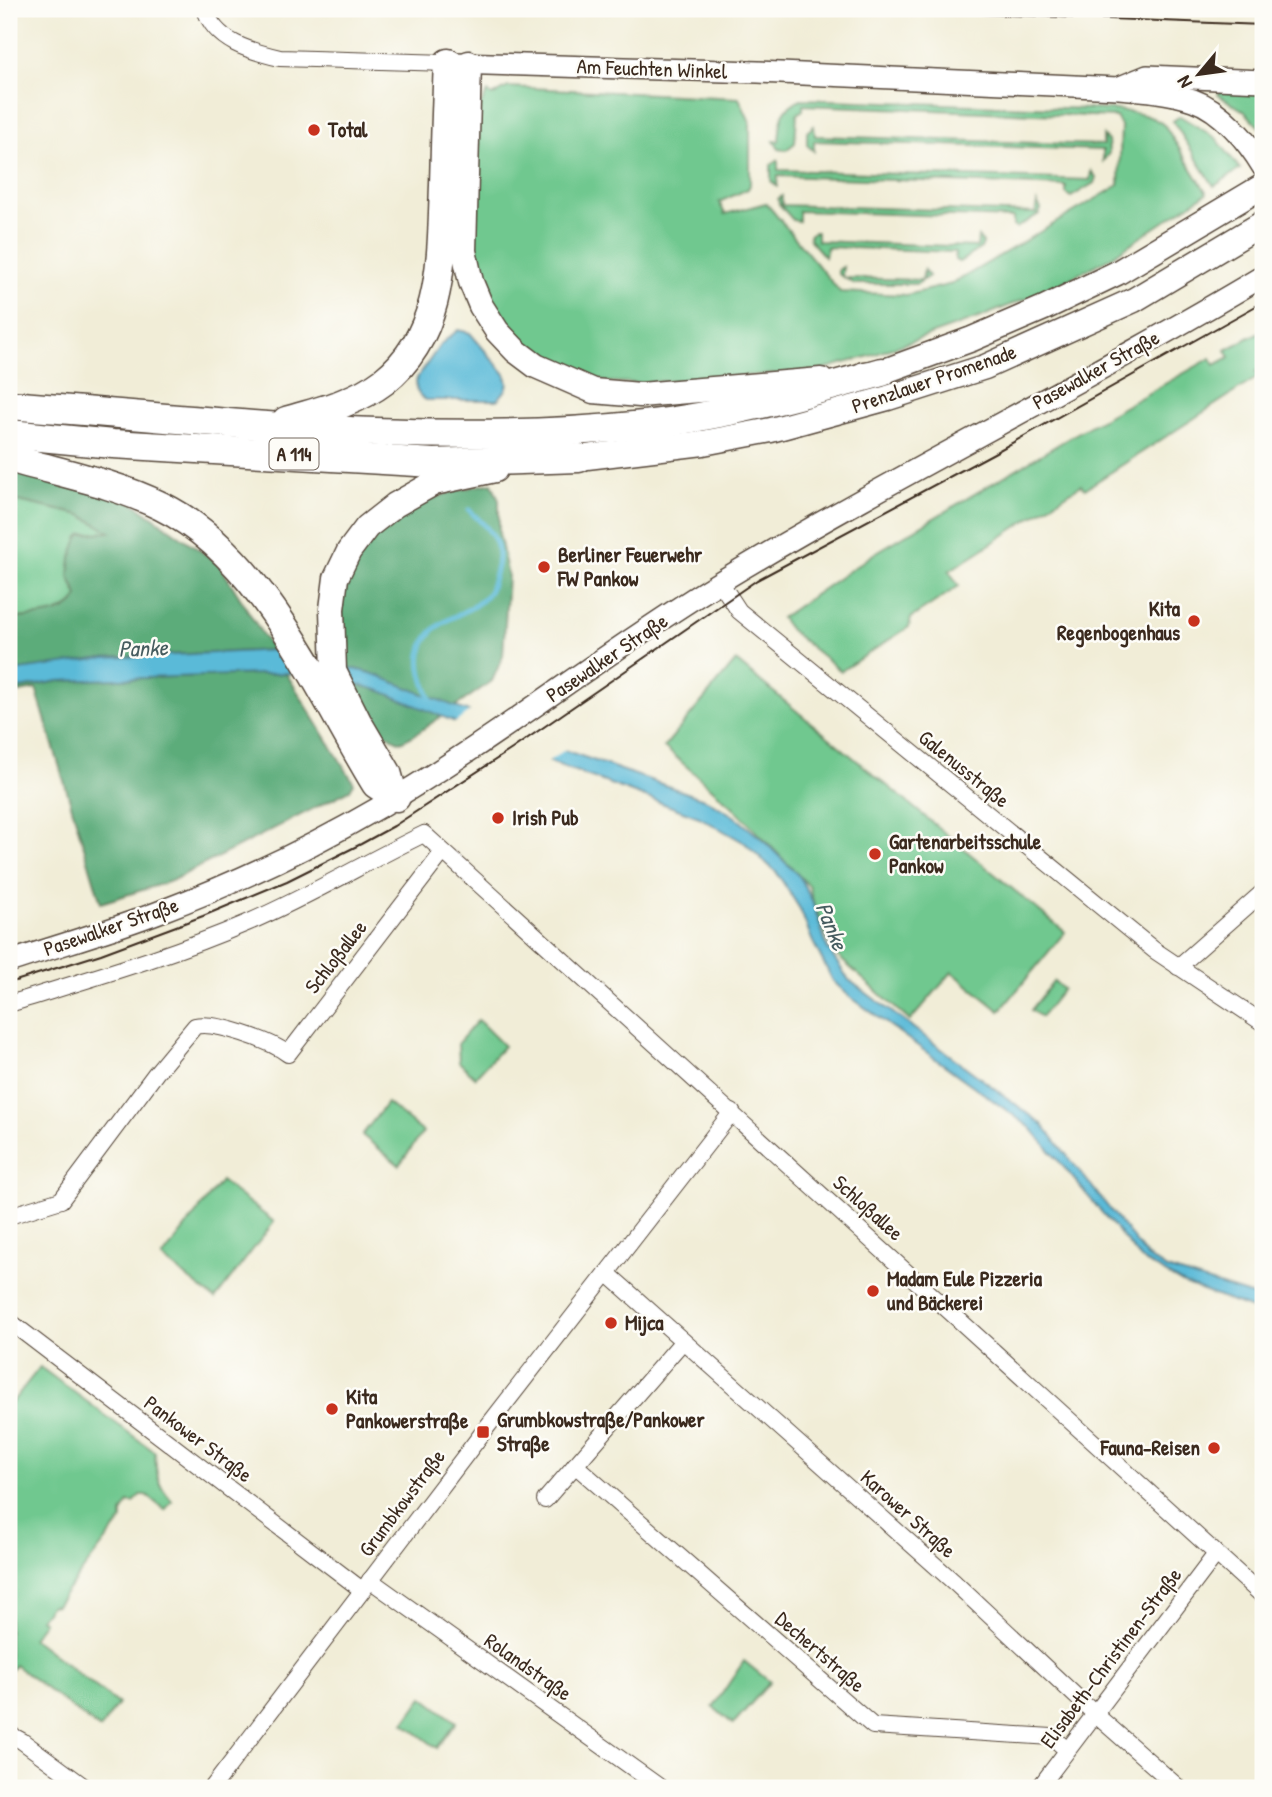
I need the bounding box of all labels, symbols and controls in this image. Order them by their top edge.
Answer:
north arrow [1164,38,1234,108]
street label: Am Feuchten Winkel [576,51,728,86]
text: N [1170,72,1198,93]
place label: Total [327,115,368,144]
marker: Total [306,122,322,138]
street label: Pasewalker Straße [1027,323,1164,416]
street label: Prenzlauer Promenade [848,337,1020,420]
road number: A 114 [270,438,318,470]
place label: Berliner Feuerwehr FW Pankow [557,540,703,593]
marker: Berliner Feuerwehr FW Pankow [536,559,552,575]
place label: Kita Regenbogenhaus [1057,594,1181,648]
street label: Pasewalker Straße [540,606,673,709]
marker: Kita Regenbogenhaus [1186,613,1202,629]
water label: Panke [118,631,169,664]
street label: Galenusstraße [913,723,1016,814]
place label: Irish Pub [512,803,579,832]
marker: Irish Pub [490,810,506,826]
place label: Gartenarbeitsschule Pankow [889,827,1042,880]
marker: Gartenarbeitsschule Pankow [867,846,883,862]
street label: Pasewalker Straße [39,890,182,963]
water label: Panke [809,897,856,955]
street label: Schloßallee [298,914,373,999]
street label: Schloßallee [827,1168,910,1247]
place label: Madam Eule Pizzeria und Bäckerei [887,1264,1043,1317]
marker: Madam Eule Pizzeria und Bäckerei [865,1283,881,1299]
place label: Mijca [625,1308,664,1337]
marker: Mijca [603,1315,619,1331]
place label: Kita Pankowerstraße [346,1382,469,1436]
street label: Pankower Straße [138,1388,258,1489]
marker: Kita Pankowerstraße [324,1401,340,1417]
place label: Grumbkowstraße/Pankower Straße [497,1405,705,1459]
marker: Grumbkowstraße/Pankower Straße [475,1424,491,1440]
place label: Fauna-Reisen [1100,1433,1200,1462]
marker: Fauna-Reisen [1206,1440,1222,1456]
street label: Grumbkowstraße [352,1443,452,1562]
street label: Karower Straße [854,1463,962,1564]
street label: Elisabeth-Christinen-Straße [1033,1562,1188,1754]
street label: Dechertstraße [769,1605,871,1699]
street label: Rolandstraße [479,1626,578,1707]

